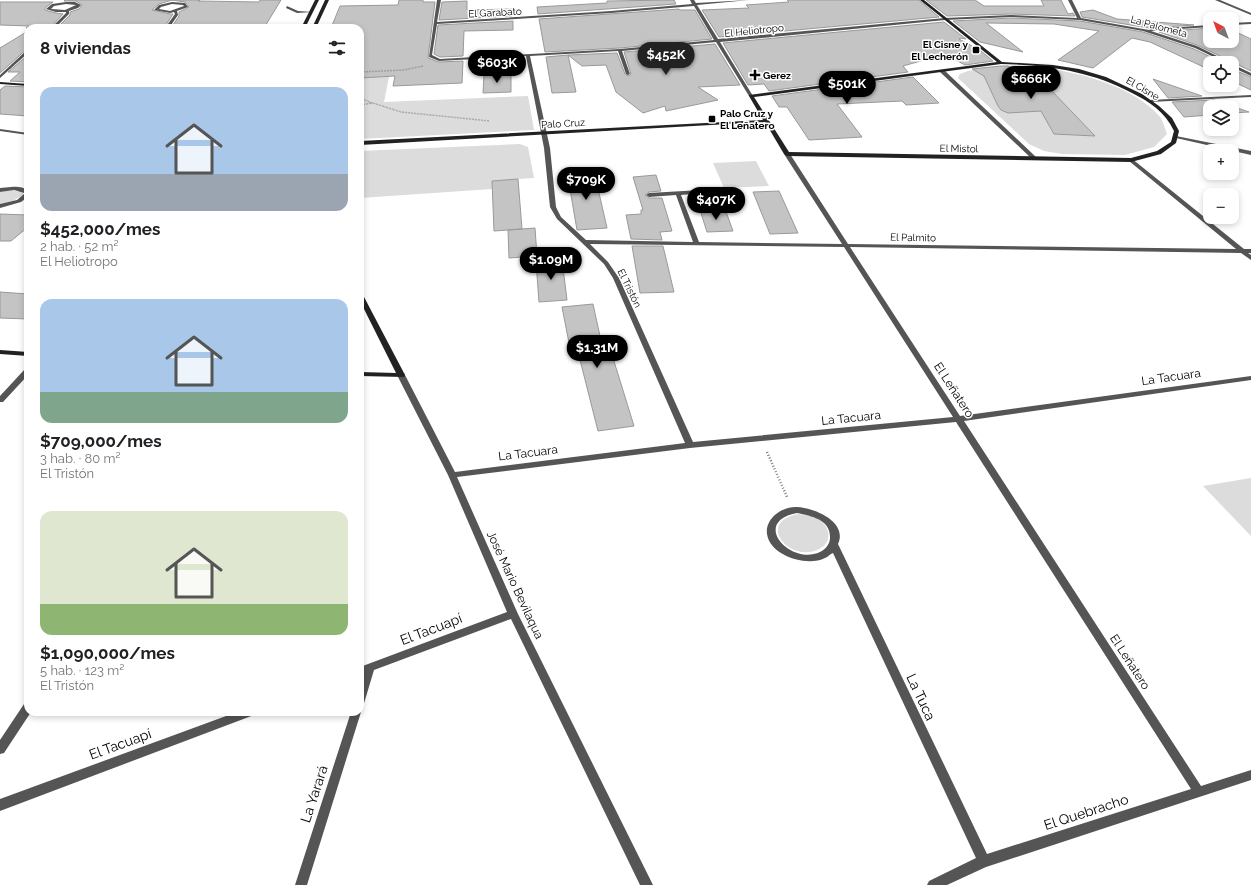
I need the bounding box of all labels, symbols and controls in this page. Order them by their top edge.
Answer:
street label: El Garabato [468,6,522,19]
north arrow [1203,12,1239,48]
map controls [1203,12,1239,224]
street label: La Palometa [1129,14,1188,39]
street label: El Heliotropo [724,22,784,39]
icon: filters [326,37,348,59]
text: 8 viviendas [40,38,131,58]
place label: El Cisne y El Lecherón [911,39,968,62]
pin: $452K [638,42,694,76]
marker: El Cisne y El Lecherón [971,45,981,55]
text: $452K [647,47,685,62]
pin: $603K [469,50,525,84]
text: $603K [477,55,517,70]
button: locate [1203,56,1239,92]
pin: $666K [1003,66,1059,100]
marker: Gerez [750,70,760,80]
place label: Gerez [763,70,791,81]
pin: $501K [819,71,875,105]
text: $666K [1011,71,1051,86]
street label: El Cisne [1124,75,1161,102]
text: $501K [828,76,866,91]
button: layers [1203,100,1239,136]
place label: Palo Cruz y El Leñatero [720,108,774,131]
icon: home [158,113,230,185]
marker: Palo Cruz y El Leñatero [707,114,717,124]
street label: Palo Cruz [541,117,585,130]
street label: El Mistol [940,143,979,154]
button: + [1203,144,1239,180]
pin: $709K [558,167,614,201]
text: $709K [566,172,606,187]
pin: $407K [688,187,744,221]
button: − [1203,188,1239,224]
text: $407K [696,192,736,207]
text: $452,000/mes [40,219,160,239]
street label: El Palmito [890,232,936,243]
text: 2 hab. · 52 m² [40,239,118,254]
pin: $1.09M [518,247,584,281]
text: $1.09M [529,252,573,267]
text: El Heliotropo [40,254,118,269]
street label: El Tristón [616,267,644,309]
icon: home [158,325,230,397]
pin: $1.31M [564,335,630,369]
text: $1.31M [576,340,618,355]
street label: El Leñatero [931,360,977,420]
street label: La Tacuara [1140,366,1202,388]
street label: La Tacuara [821,408,881,428]
text: $709,000/mes [40,431,162,451]
street label: La Tacuara [497,442,559,464]
text: 3 hab. · 80 m² [40,451,120,466]
text: El Tristón [40,466,94,481]
street label: José Mario Bevilaqua [484,529,546,641]
icon: home [158,537,230,609]
street label: El Tacuapí [398,610,465,648]
street label: El Leñatero [1107,632,1153,692]
text: $1,090,000/mes [40,643,175,663]
text: 5 hab. · 123 m² [40,663,124,678]
street label: La Tuca [903,671,939,723]
text: El Tristón [40,678,94,693]
street label: El Tacuapí [87,725,154,763]
street label: La Yarará [297,763,331,825]
street label: El Quebracho [1042,791,1130,833]

